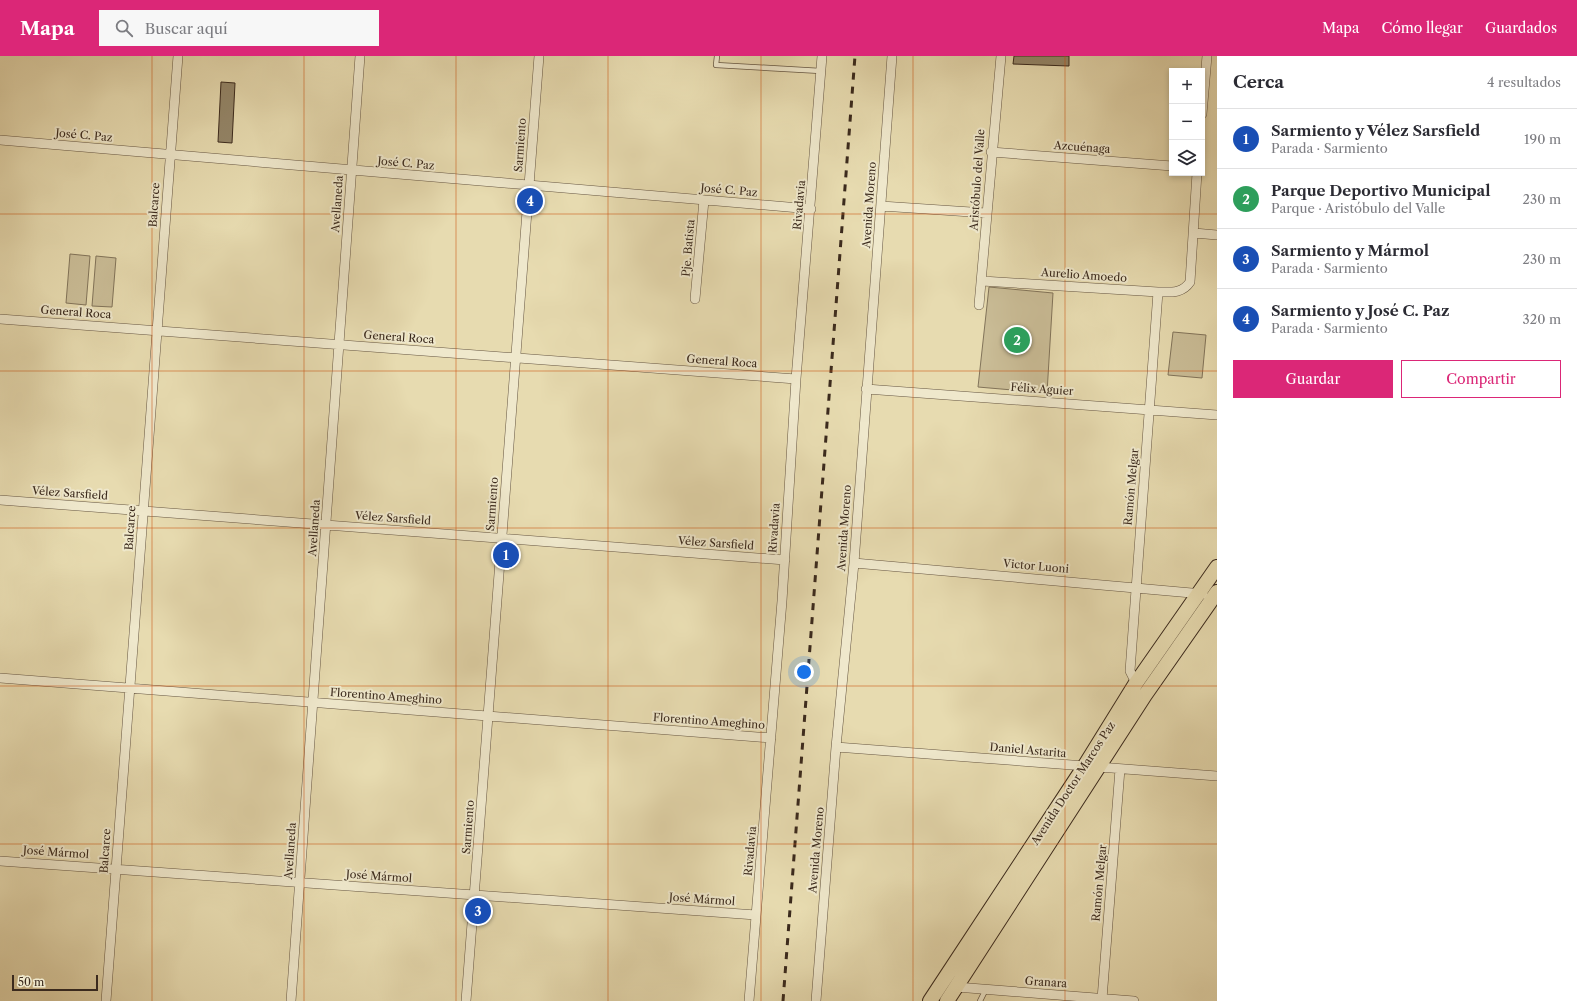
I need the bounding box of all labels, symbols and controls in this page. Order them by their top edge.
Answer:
search box [99,10,379,46]
text: Mapa [20,17,75,40]
icon: search [113,17,135,39]
text: Buscar aquí [145,19,228,38]
text: Mapa [1322,19,1359,37]
text: Cómo llegar [1381,19,1463,37]
text: Guardados [1485,19,1557,37]
map controls [1169,68,1205,176]
button: + [1169,68,1205,104]
text: Cerca [1233,72,1284,92]
text: 4 resultados [1487,74,1561,90]
button: − [1169,104,1205,140]
street label: Sarmiento [511,117,529,173]
text: Sarmiento y Vélez Sarsfield [1271,121,1480,140]
street label: José C. Paz [53,125,113,144]
street label: Aristóbulo del Valle [966,129,988,232]
text: 1 [1243,131,1249,147]
text: 190 m [1524,131,1561,147]
street label: Azcuénaga [1052,138,1111,156]
button: layers [1169,140,1205,176]
text: Parada · Sarmiento [1271,140,1388,156]
street label: José C. Paz [375,153,435,172]
street label: Avenida Moreno [859,161,879,250]
street label: Avellaneda [328,175,346,234]
street label: Rivadavia [790,179,808,231]
street label: José C. Paz [698,180,758,199]
text: Parque Deportivo Municipal [1271,181,1491,200]
street label: Balcarce [145,182,163,228]
pin: 4 [517,186,543,216]
text: 2 [1242,191,1250,207]
text: 230 m [1523,191,1561,207]
text: Parque · Aristóbulo del Valle [1271,200,1445,216]
street label: Pje. Batista [679,219,697,277]
text: Sarmiento y Mármol [1271,241,1429,260]
text: 3 [1242,251,1250,267]
text: 230 m [1523,251,1561,267]
text: Parada · Sarmiento [1271,260,1388,276]
street label: Aurelio Amoedo [1040,265,1128,285]
text: Sarmiento y José C. Paz [1271,301,1450,320]
street label: General Roca [40,303,112,321]
text: 4 [1242,311,1250,327]
text: 320 m [1523,311,1561,327]
text: Parada · Sarmiento [1271,320,1388,336]
pin: 2 [1004,325,1030,355]
street label: General Roca [363,328,435,346]
street label: General Roca [686,352,758,370]
button: Guardar [1233,360,1393,398]
button: Compartir [1401,360,1561,398]
street label: Félix Aguier [1010,380,1074,398]
street label: Ramón Melgar [1121,448,1141,526]
street label: Sarmiento [483,476,501,532]
street label: Vélez Sarsfield [31,483,109,503]
street label: Avenida Moreno [834,484,854,573]
street label: Avellaneda [305,499,323,558]
street label: Rivadavia [765,502,783,553]
street label: Balcarce [121,505,139,551]
street label: Vélez Sarsfield [354,508,432,528]
street label: Vélez Sarsfield [677,533,755,553]
pin: 1 [493,540,519,570]
street label: Victor Luoni [1002,556,1070,576]
your location [794,662,814,682]
street label: Florentino Ameghino [330,685,443,707]
street label: Florentino Ameghino [653,710,766,732]
street label: Avenida Doctor Marcos Paz [1027,718,1118,848]
street label: Daniel Astarita [989,740,1067,760]
street label: Sarmiento [459,799,477,855]
street label: Avenida Moreno [805,806,827,895]
street label: Avellaneda [281,822,299,881]
street label: Rivadavia [741,825,759,877]
street label: Balcarce [96,828,114,874]
street label: José Mármol [21,843,90,861]
street label: Ramón Melgar [1089,844,1109,922]
street label: José Mármol [344,867,413,885]
street label: José Mármol [667,890,736,908]
pin: 3 [465,896,491,926]
scale bar [12,973,98,992]
street label: Granara [1024,974,1068,990]
text: 50 m [18,975,44,989]

